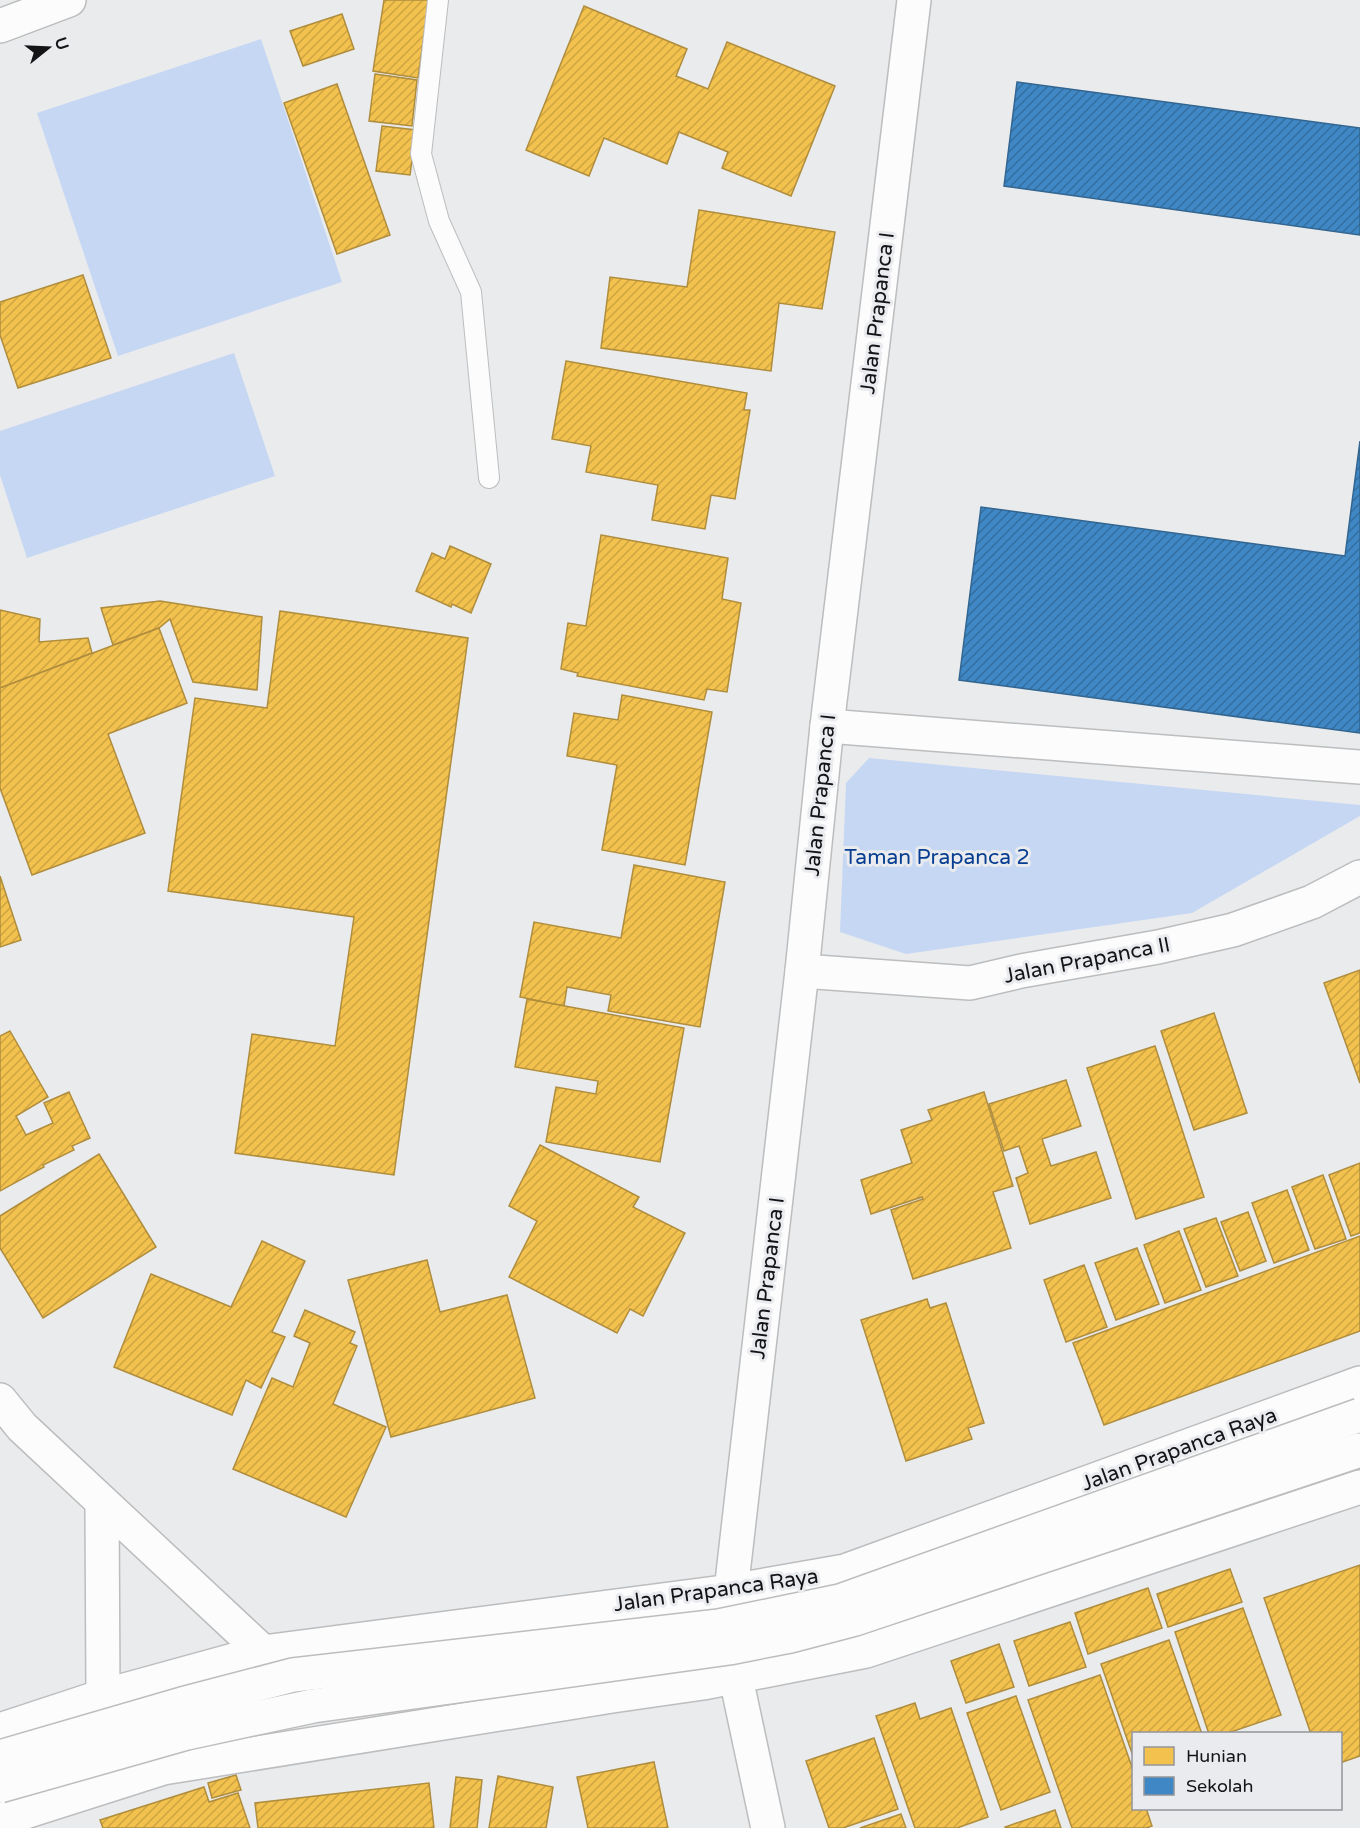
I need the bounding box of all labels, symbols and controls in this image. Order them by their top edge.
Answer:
north arrow [18,18,78,78]
text: U [50,35,73,53]
street label: Jalan Prapanca I [855,231,900,395]
street label: Jalan Prapanca I [800,713,841,877]
park label: Taman Prapanca 2 [844,845,1030,870]
street label: Jalan Prapanca II [1002,932,1172,989]
street label: Jalan Prapanca I [745,1196,790,1360]
street label: Jalan Prapanca Raya [1078,1402,1280,1497]
street label: Jalan Prapanca Raya [612,1564,820,1617]
legend [1132,1732,1342,1810]
text: Hunian [1186,1745,1247,1767]
text: Sekolah [1186,1775,1253,1797]

